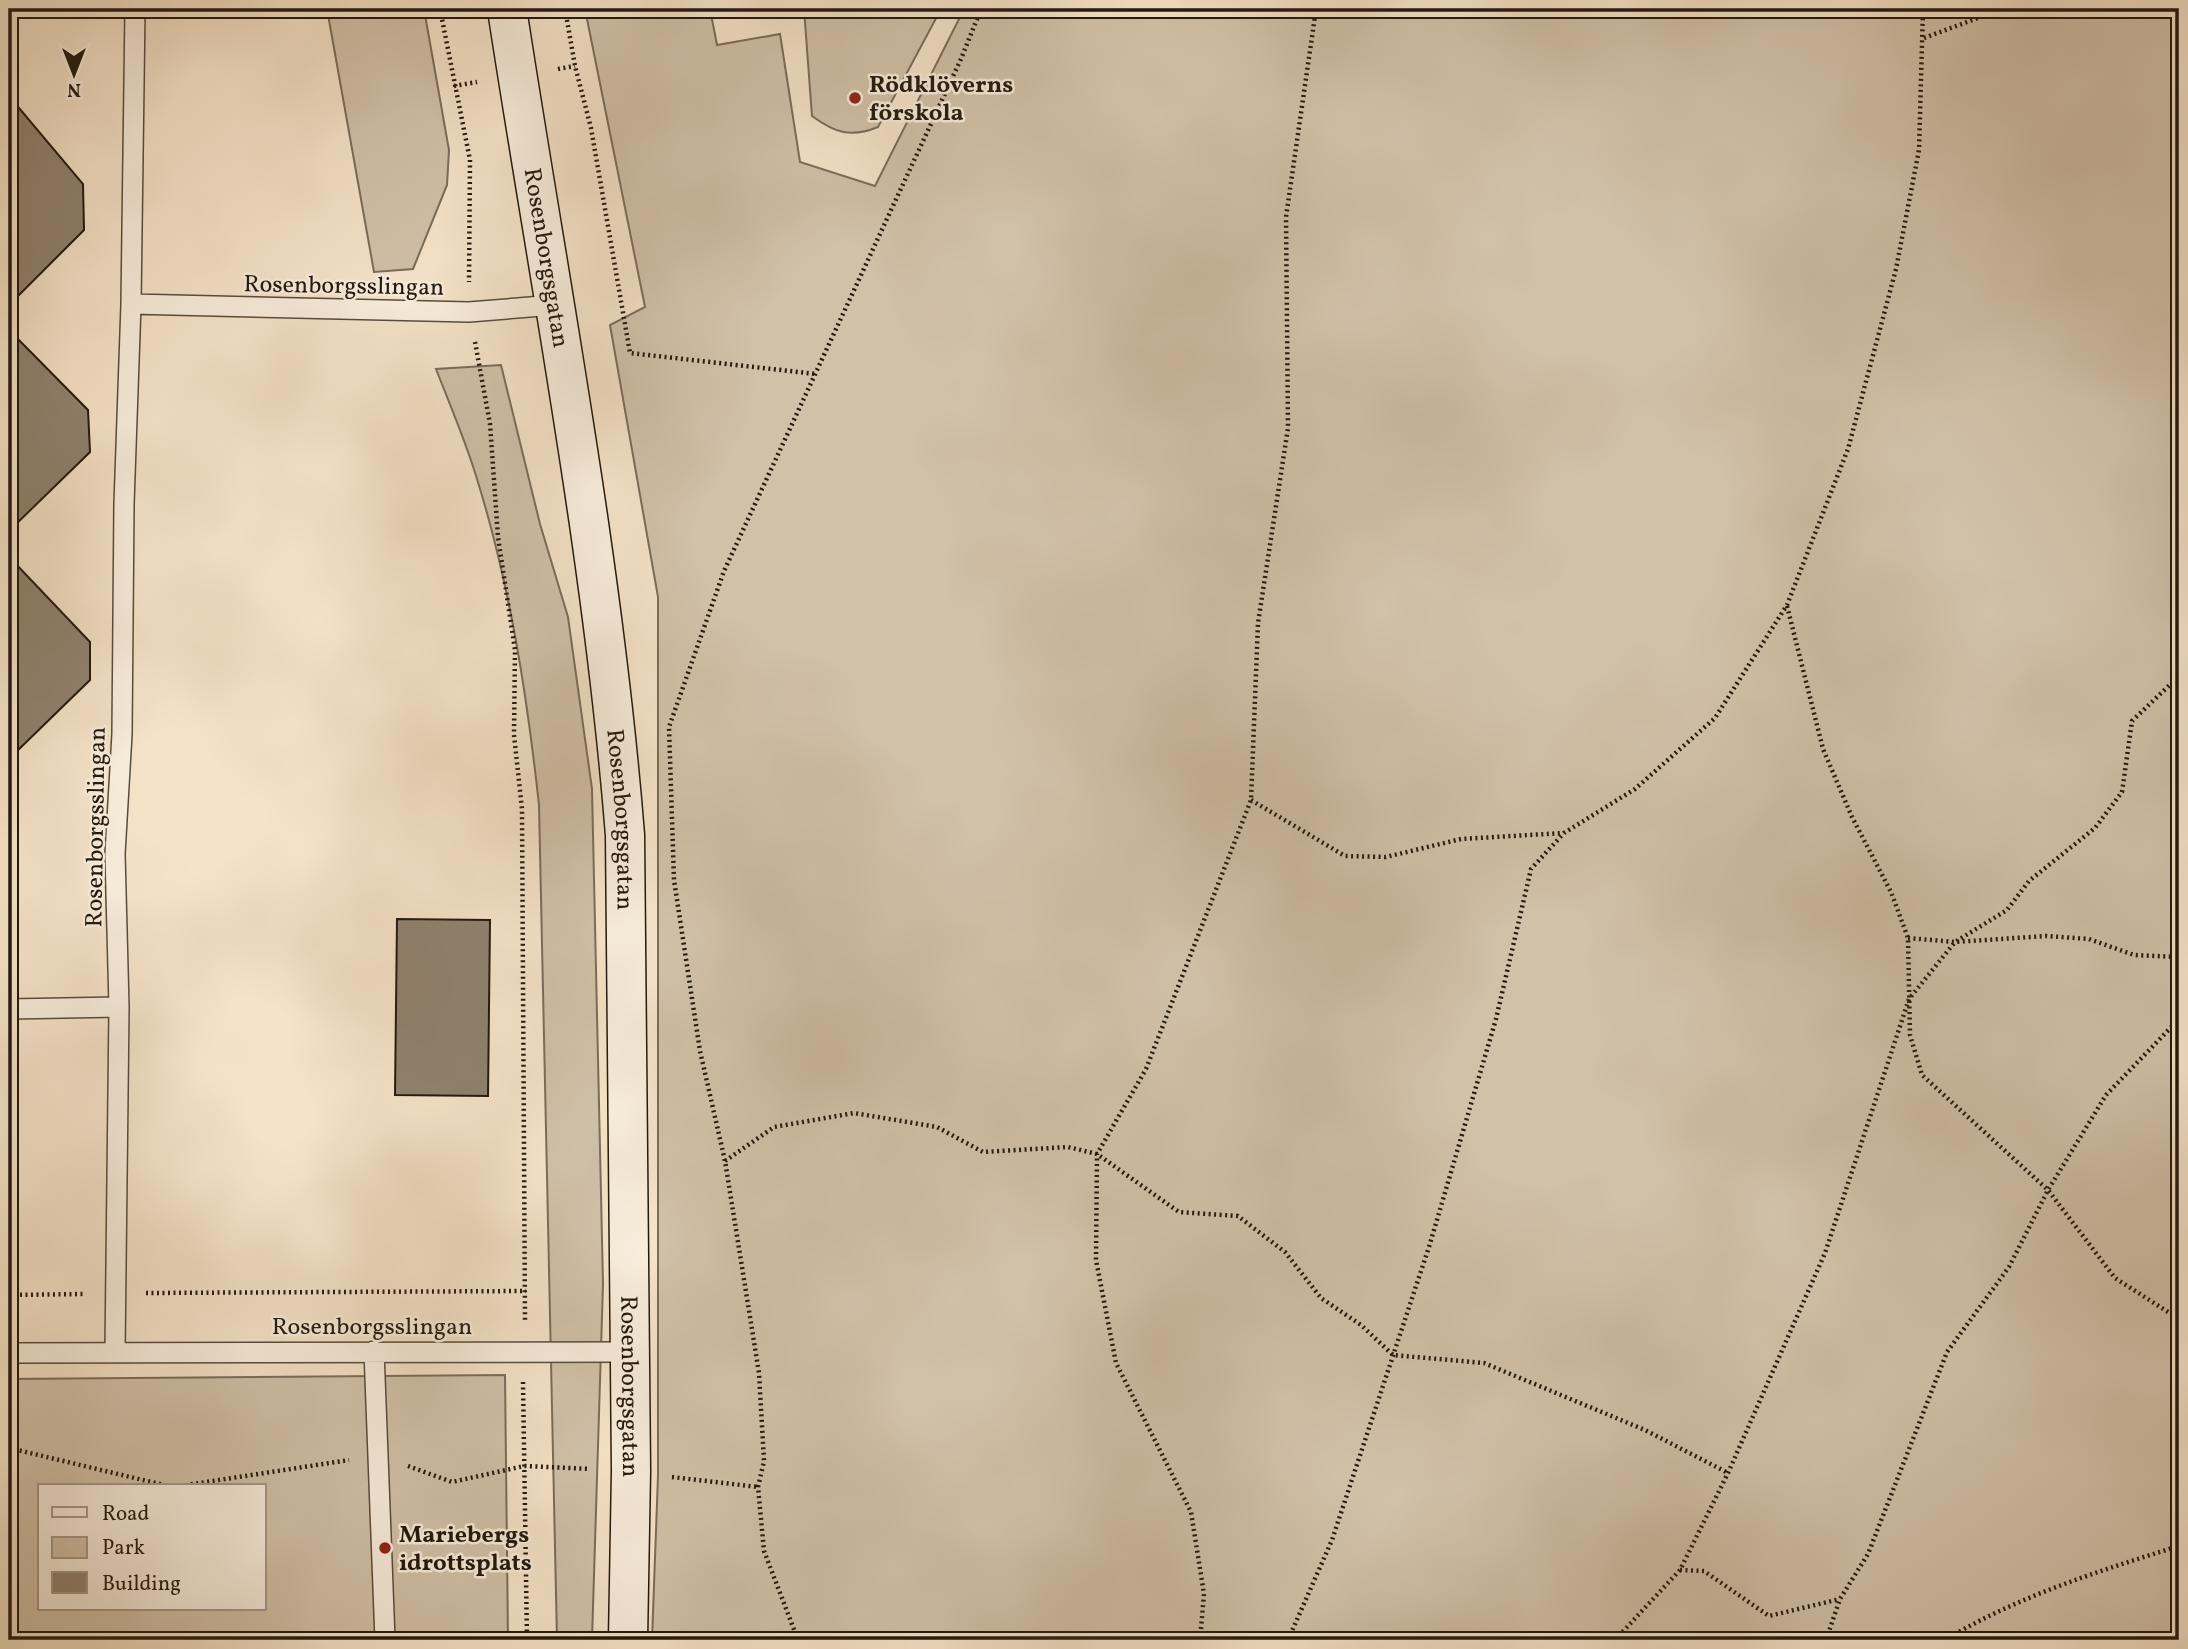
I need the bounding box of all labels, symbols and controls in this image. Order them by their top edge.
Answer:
north arrow [38,38,108,108]
place label: Rödklöverns förskola [869,69,1013,131]
text: N [67,76,81,102]
marker: Rödklöverns förskola [847,90,863,106]
street label: Rosenborgsgatan [514,166,577,351]
street label: Rosenborgsslingan [243,268,445,306]
street label: Rosenborgsslingan [78,726,116,928]
street label: Rosenborgsgatan [596,727,641,910]
street label: Rosenborgsgatan [610,1295,646,1477]
street label: Rosenborgsslingan [272,1311,472,1345]
legend [38,1484,266,1610]
text: Road [102,1500,149,1529]
place label: Mariebergs idrottsplats [399,1519,532,1581]
text: Park [102,1534,145,1563]
marker: Mariebergs idrottsplats [377,1540,393,1556]
text: Building [102,1570,181,1599]

